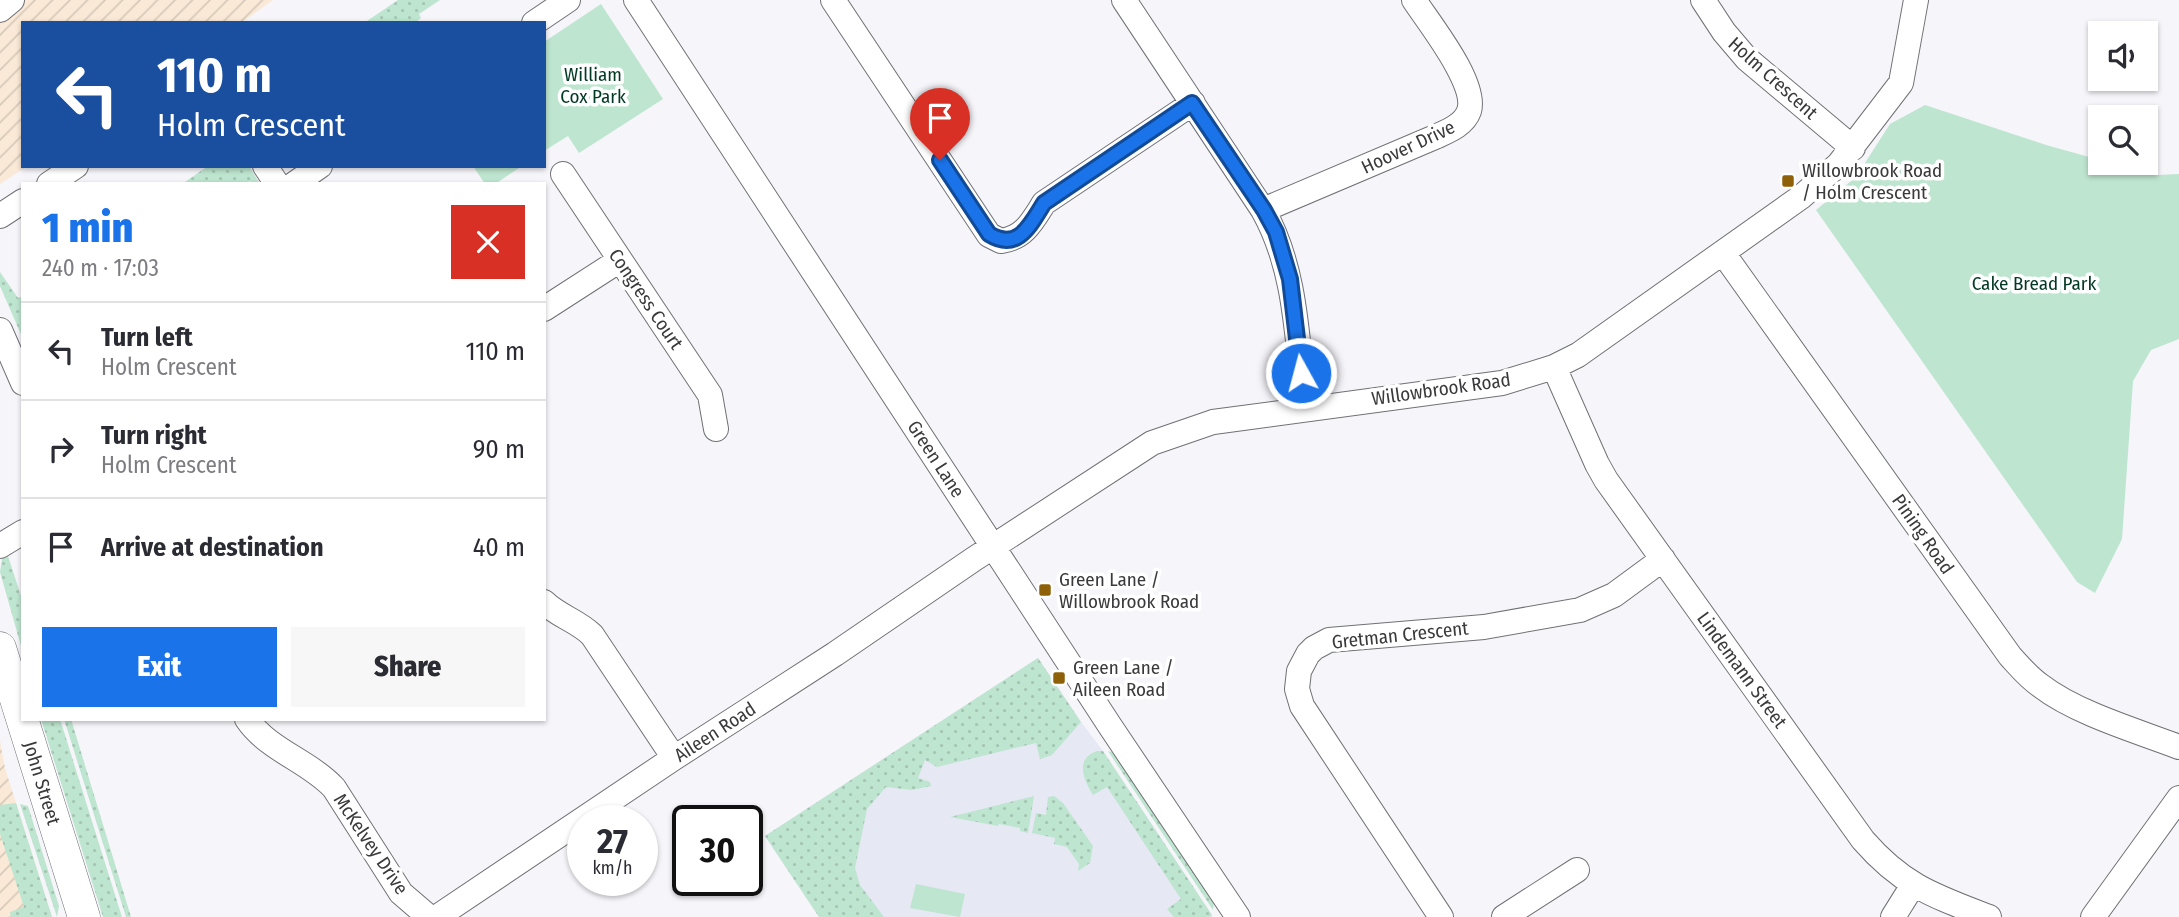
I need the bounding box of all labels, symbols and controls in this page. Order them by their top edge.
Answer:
map controls [2088,21,2158,175]
button: sound [2088,21,2158,91]
street label: Holm Crescent [1724,32,1823,125]
text: 110 m [157,46,272,105]
icon: left [42,49,133,140]
park label: William Cox Park [560,63,626,108]
pin [910,88,970,160]
icon: arrive [921,99,959,137]
button: search [2088,105,2158,175]
text: Holm Crescent [157,106,346,144]
street label: Hoover Drive [1358,115,1458,179]
place label: Willowbrook Road / Holm Crescent [1802,159,1942,204]
marker: Willowbrook Road / Holm Crescent [1780,173,1796,189]
text: 1 min [42,203,133,253]
button: close [451,205,525,279]
street label: Congress Court [604,244,688,354]
text: 240 m · 17:03 [42,254,159,282]
park label: Cake Bread Park [1972,272,2097,295]
text: Turn left [101,322,193,353]
icon: left [42,332,80,370]
text: 110 m [465,336,525,367]
position arrow [1264,336,1338,410]
text: Holm Crescent [101,353,237,381]
street label: Willowbrook Road [1370,368,1512,410]
street label: Green Lane [903,416,969,502]
text: Turn right [101,420,207,451]
icon: right [42,430,80,468]
text: 90 m [473,434,525,465]
text: Holm Crescent [101,451,237,479]
street label: Pining Road [1887,490,1959,578]
icon: arrive [42,528,80,566]
text: Arrive at destination [101,532,324,563]
text: 40 m [473,532,525,563]
place label: Green Lane / Willowbrook Road [1059,568,1199,613]
marker: Green Lane / Willowbrook Road [1037,582,1053,598]
street label: Lindemann Street [1692,607,1792,733]
street label: Gretman Crescent [1331,616,1470,654]
button: Exit [42,627,277,707]
button: Share [291,627,525,707]
place label: Green Lane / Aileen Road [1073,656,1174,701]
marker: Green Lane / Aileen Road [1051,670,1067,686]
street label: Aileen Road [670,697,760,767]
street label: John Street [18,738,66,828]
street label: McKelvey Drive [329,789,413,899]
speed limit sign: 30 [672,805,763,896]
text: 27 [597,820,628,862]
text: km/h [592,857,633,879]

